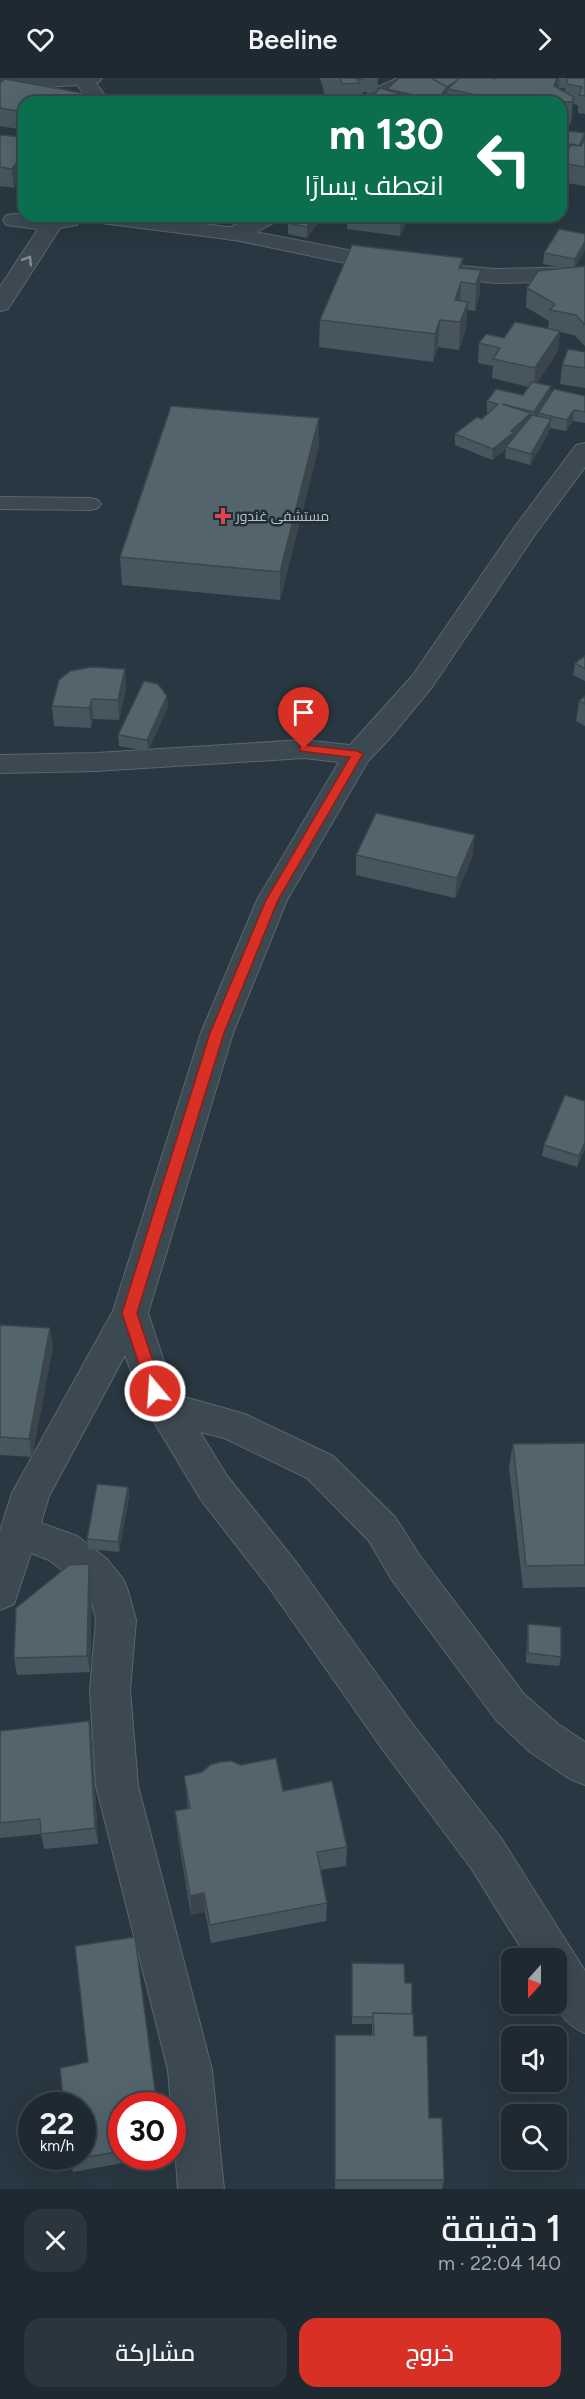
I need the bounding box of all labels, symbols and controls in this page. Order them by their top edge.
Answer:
icon: heart [24,23,57,56]
text: Beeline [248,23,337,56]
icon: forward [528,23,561,56]
text: 130 m [329,109,444,160]
icon: left [465,120,543,198]
text: انعطف يسارًا [304,169,444,202]
one-way arrow [21,256,33,266]
marker: مستشفى غندور [214,507,232,525]
place label: مستشفى غندور [235,508,329,525]
pin [278,687,329,749]
icon: arrive [287,696,320,729]
position arrow [123,1359,187,1423]
north arrow [501,1948,567,2014]
map controls [501,1948,567,2170]
button: sound [501,2026,567,2092]
speed limit sign: 30 [108,2092,186,2170]
button: search [501,2104,567,2170]
text: 22 [40,2105,74,2142]
text: km/h [40,2137,74,2155]
text: 1 دقيقة [441,2207,561,2250]
button: close [24,2209,87,2272]
text: 140 m · 22:04 [438,2251,561,2275]
button: مشاركة [24,2318,287,2387]
button: خروج [299,2318,561,2387]

